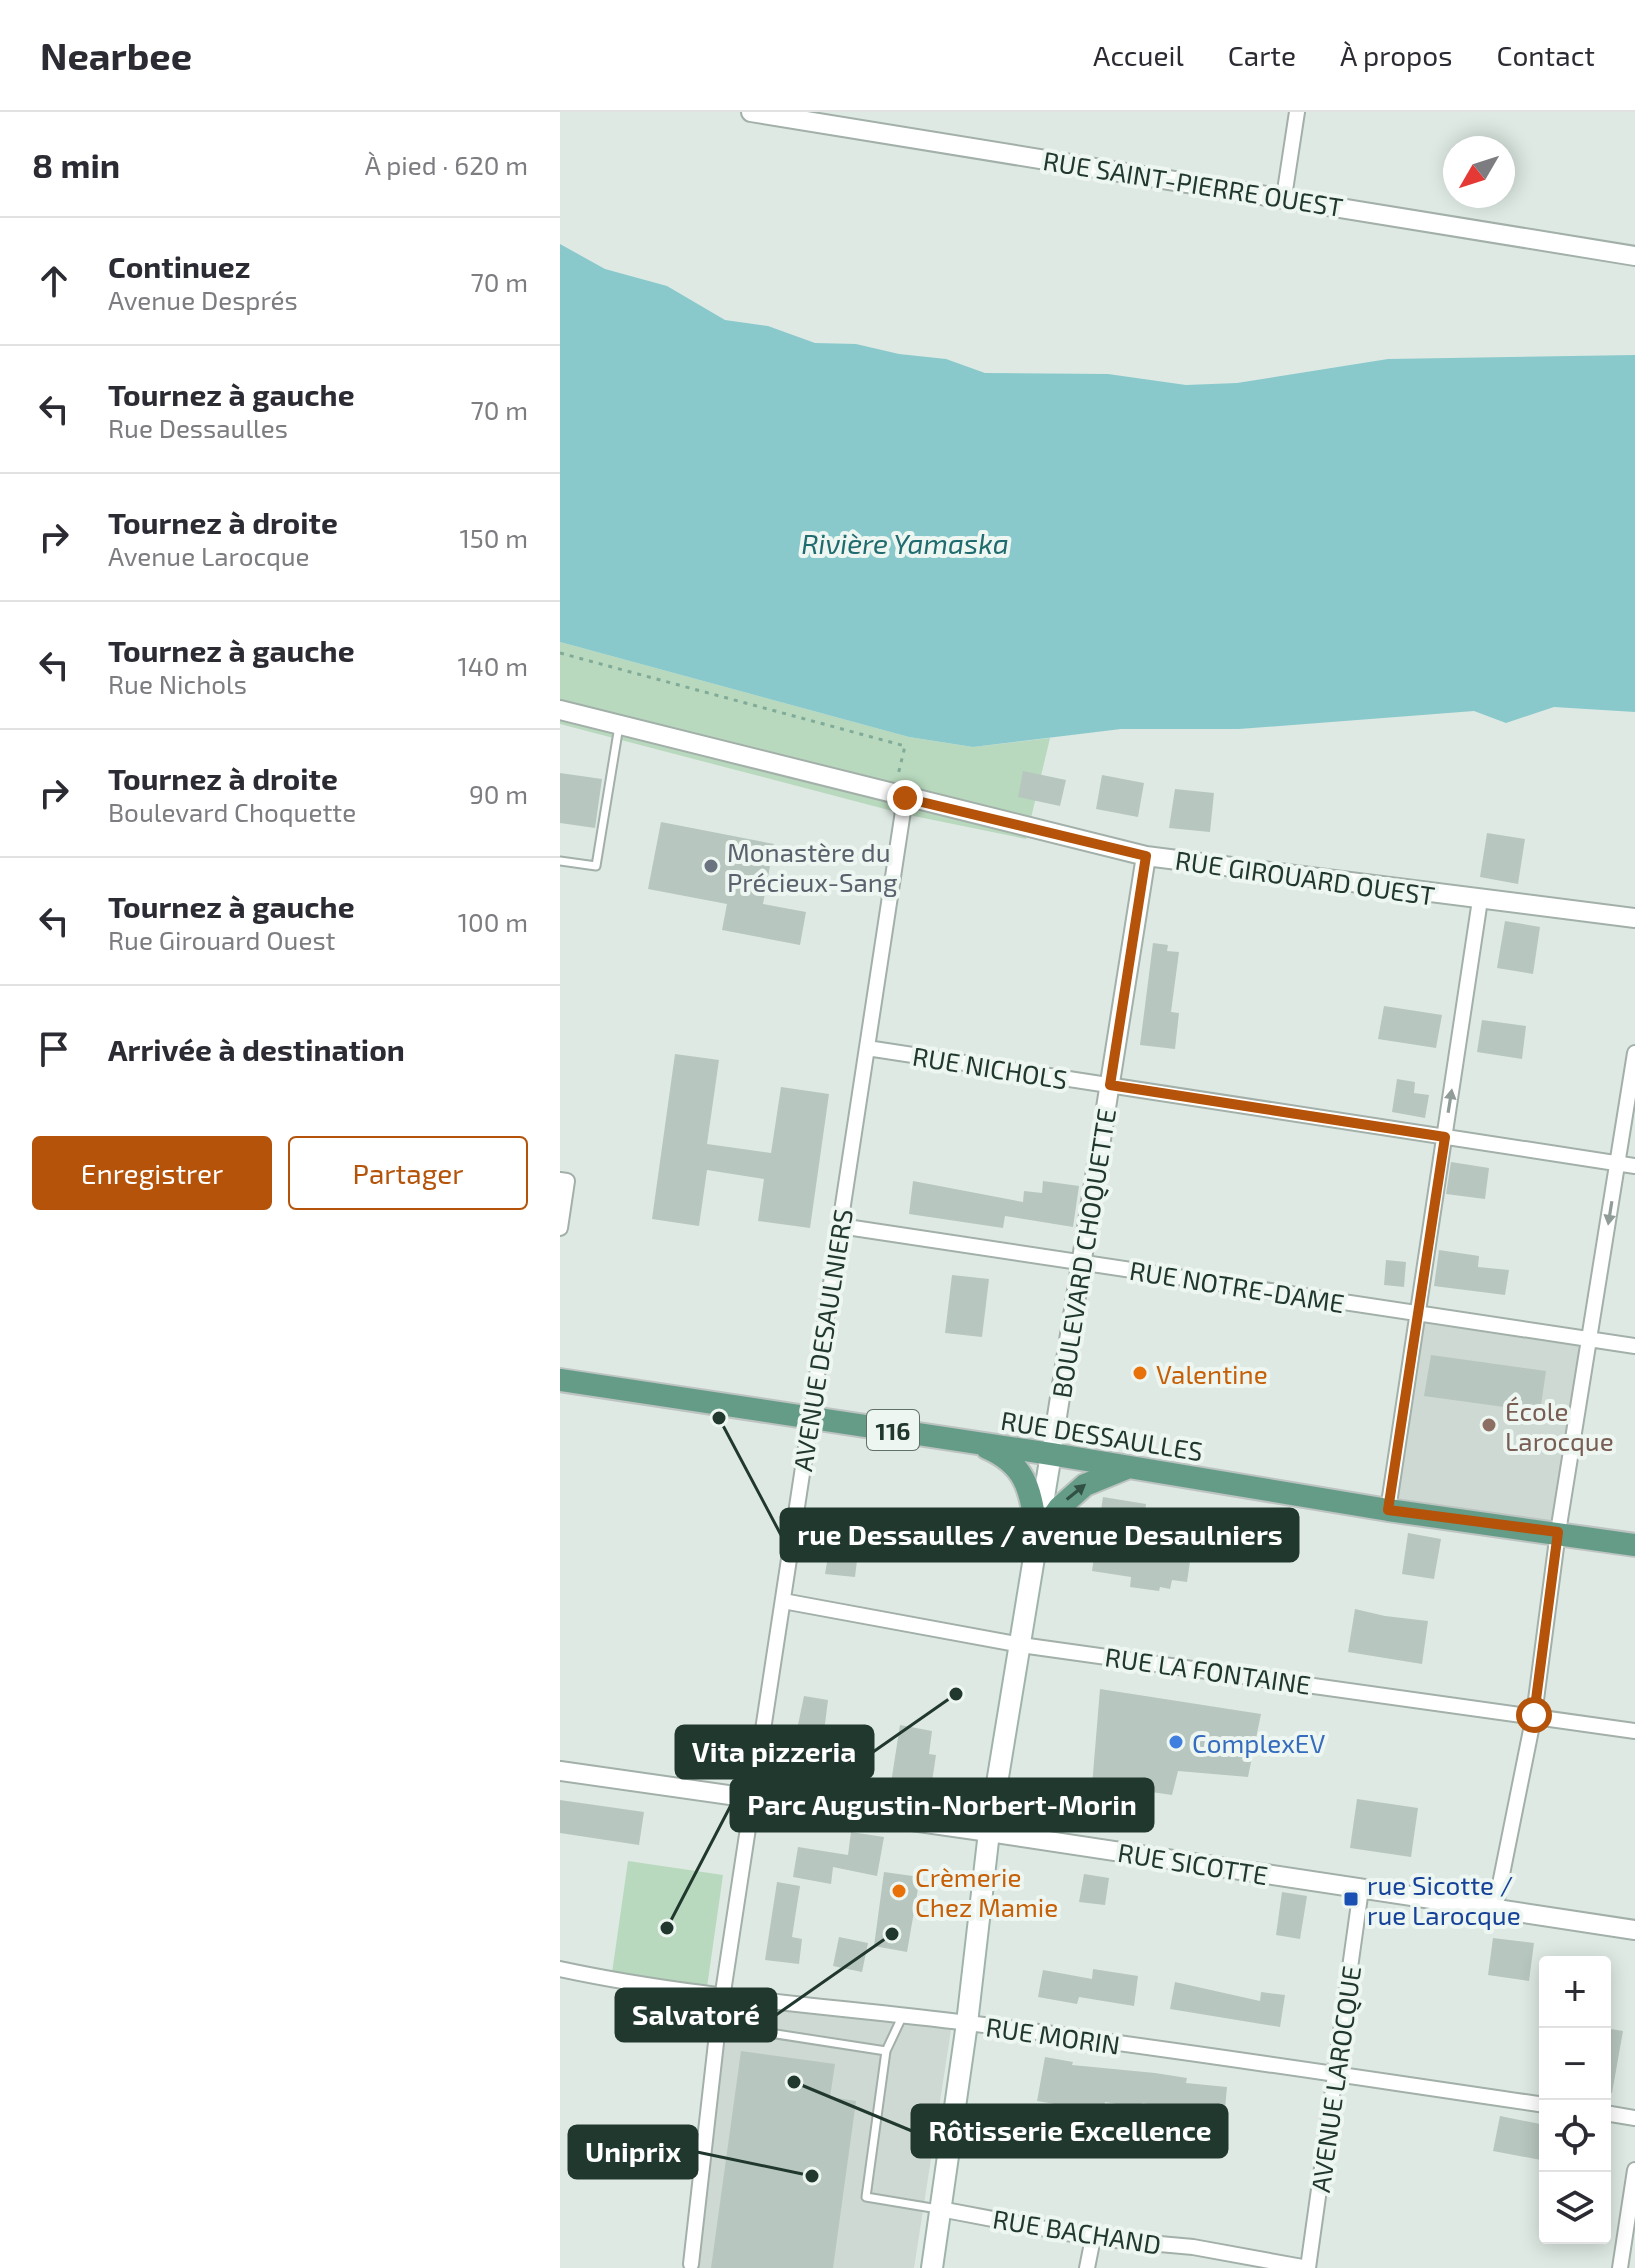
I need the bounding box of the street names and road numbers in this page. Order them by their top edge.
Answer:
street label: RUE SAINT-PIERRE OUEST [1041,144,1345,222]
street label: RUE GIROUARD OUEST [1173,843,1437,911]
street label: RUE NICHOLS [910,1039,1070,1095]
street label: BOULEVARD CHOQUETTE [1045,1106,1121,1400]
street label: AVENUE DESAULNIERS [786,1207,858,1473]
street label: RUE NOTRE-DAME [1127,1254,1347,1318]
street label: RUE DESSAULLES [999,1404,1205,1466]
road number: 116 [867,1410,919,1450]
street label: RUE LA FONTAINE [1103,1640,1313,1700]
street label: RUE SICOTTE [1116,1836,1270,1890]
street label: AVENUE LAROCQUE [1304,1964,1366,2194]
street label: RUE MORIN [984,2010,1122,2060]
street label: RUE BACHAND [991,2202,1163,2260]

